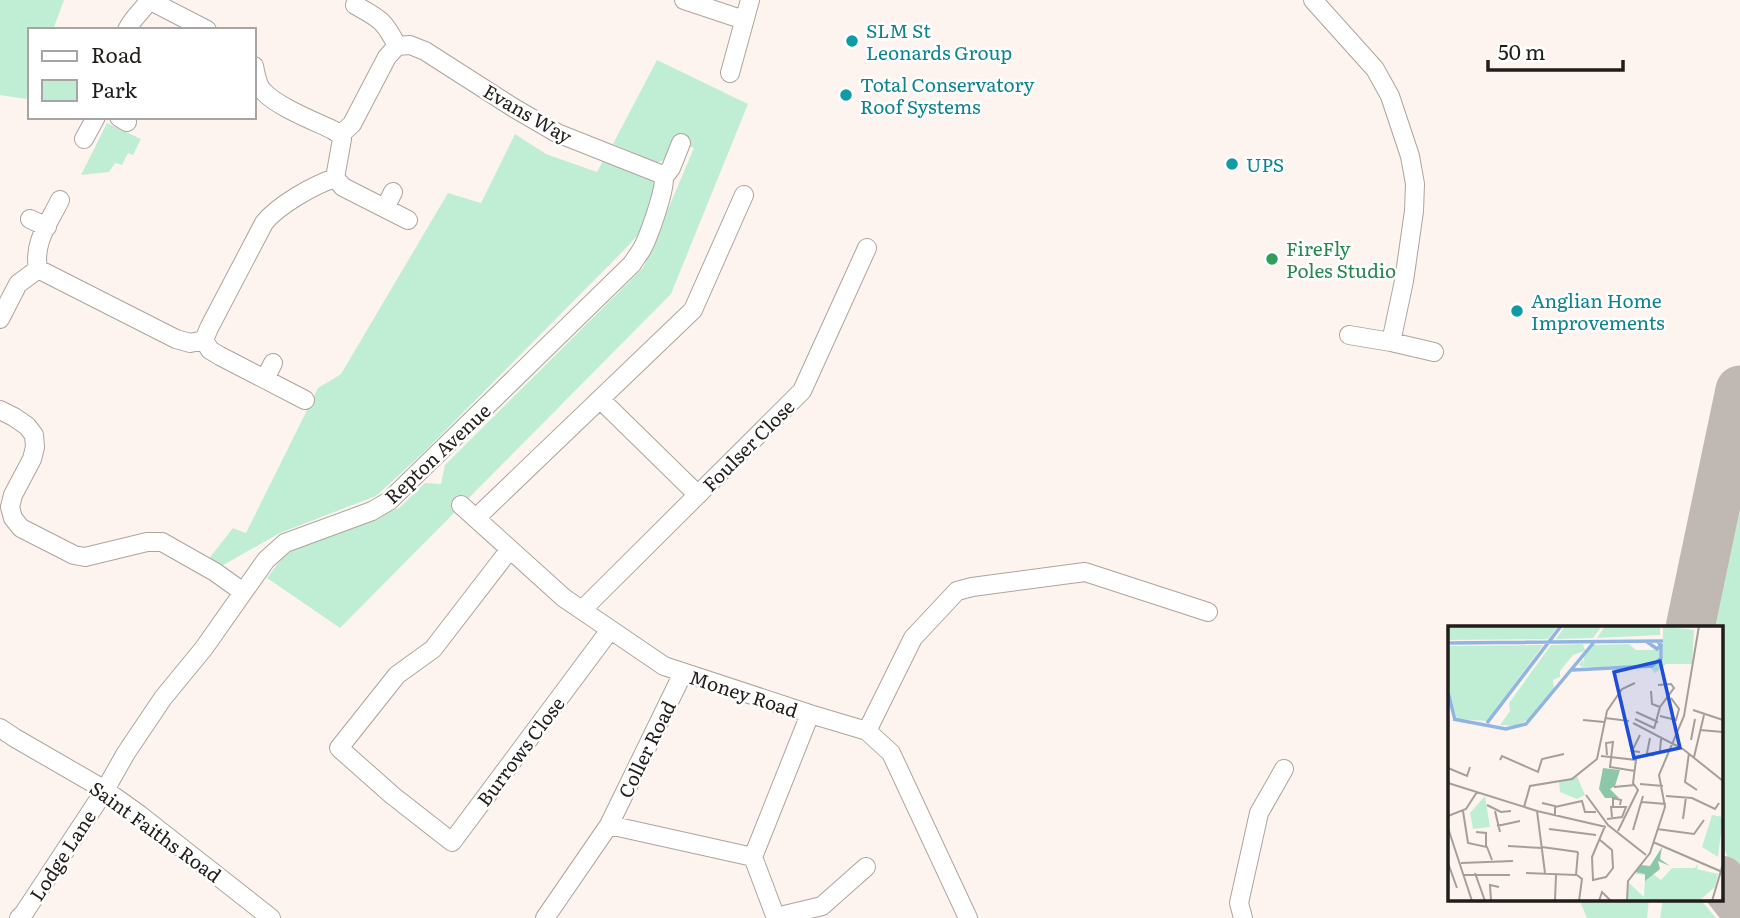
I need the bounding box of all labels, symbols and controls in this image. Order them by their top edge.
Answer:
place label: SLM St Leonards Group [866,16,1012,66]
legend [28,28,256,119]
scale bar [1488,28,1623,72]
marker: SLM St Leonards Group [844,33,860,49]
text: 50 m [1498,35,1545,66]
text: Road [91,38,142,69]
place label: Total Conservatory Roof Systems [860,70,1034,120]
text: Park [91,73,137,104]
street label: Evans Way [479,76,577,150]
marker: Total Conservatory Roof Systems [838,87,854,103]
place label: UPS [1246,150,1284,178]
marker: UPS [1224,156,1240,172]
place label: FireFly Poles Studio [1286,234,1396,284]
marker: FireFly Poles Studio [1264,251,1280,267]
place label: Anglian Home Improvements [1531,286,1665,336]
marker: Anglian Home Improvements [1509,303,1525,319]
street label: Foulser Close [696,393,800,497]
street label: Repton Avenue [378,396,496,510]
inset map [1448,626,1722,900]
street label: Money Road [686,662,802,724]
street label: Burrows Close [470,690,571,812]
street label: Coller Road [610,695,682,802]
street label: Saint Faiths Road [84,774,228,889]
street label: Lodge Lane [22,804,102,906]

